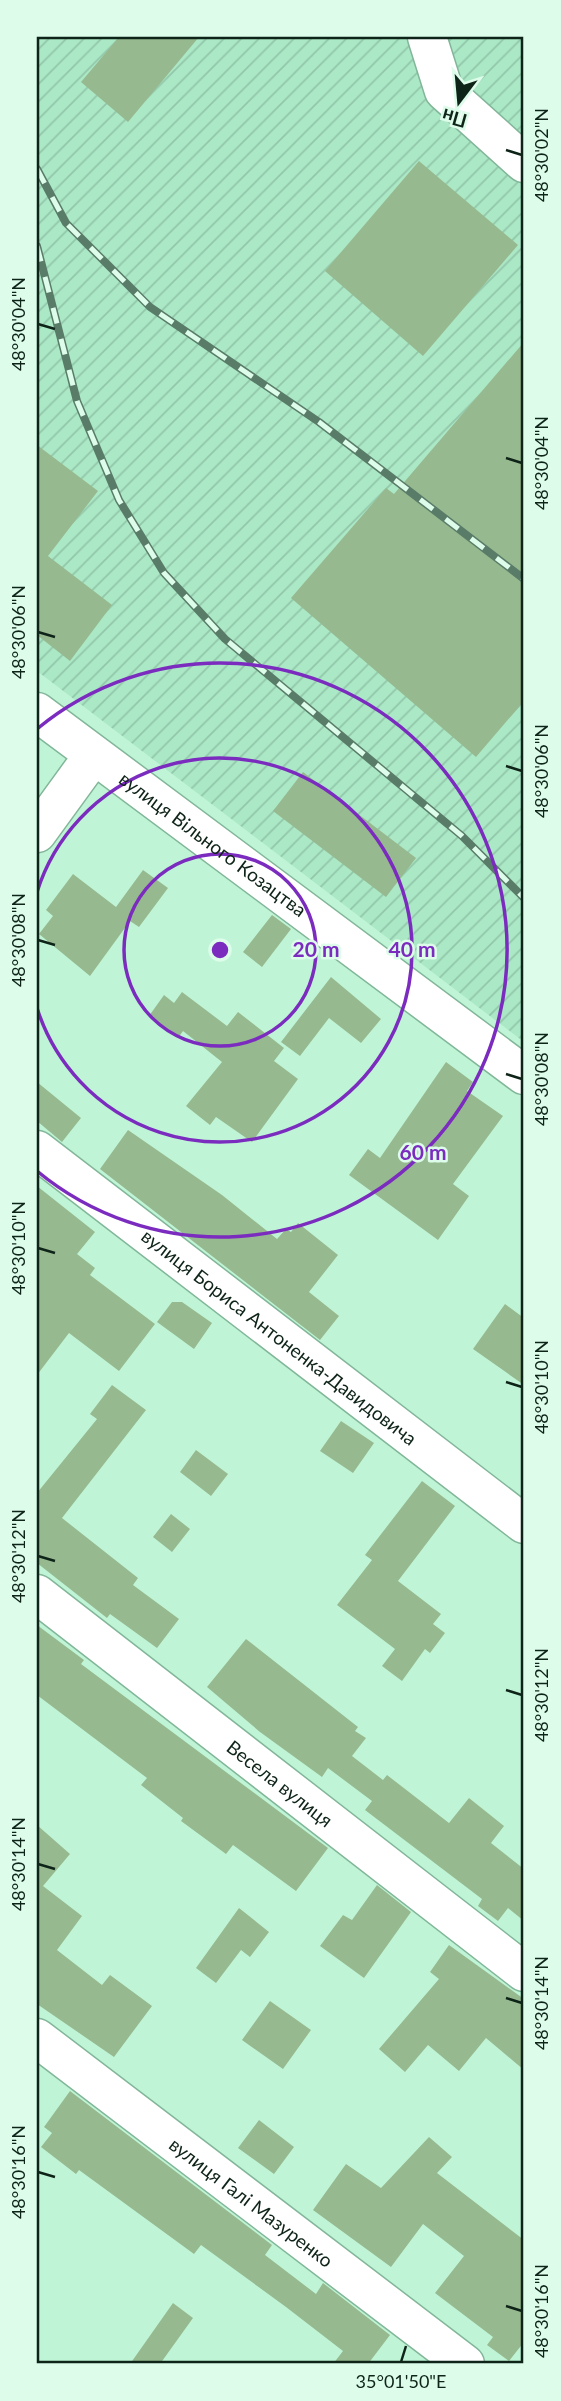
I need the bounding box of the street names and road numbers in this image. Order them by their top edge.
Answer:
street label: вулиця Вільного Козацтва [115,766,311,921]
street label: вулиця Бориса Антоненка-Давидовича [138,1223,422,1449]
street label: Весела вулиця [223,1735,338,1831]
street label: вулиця Галі Мазуренко [165,2132,338,2271]

